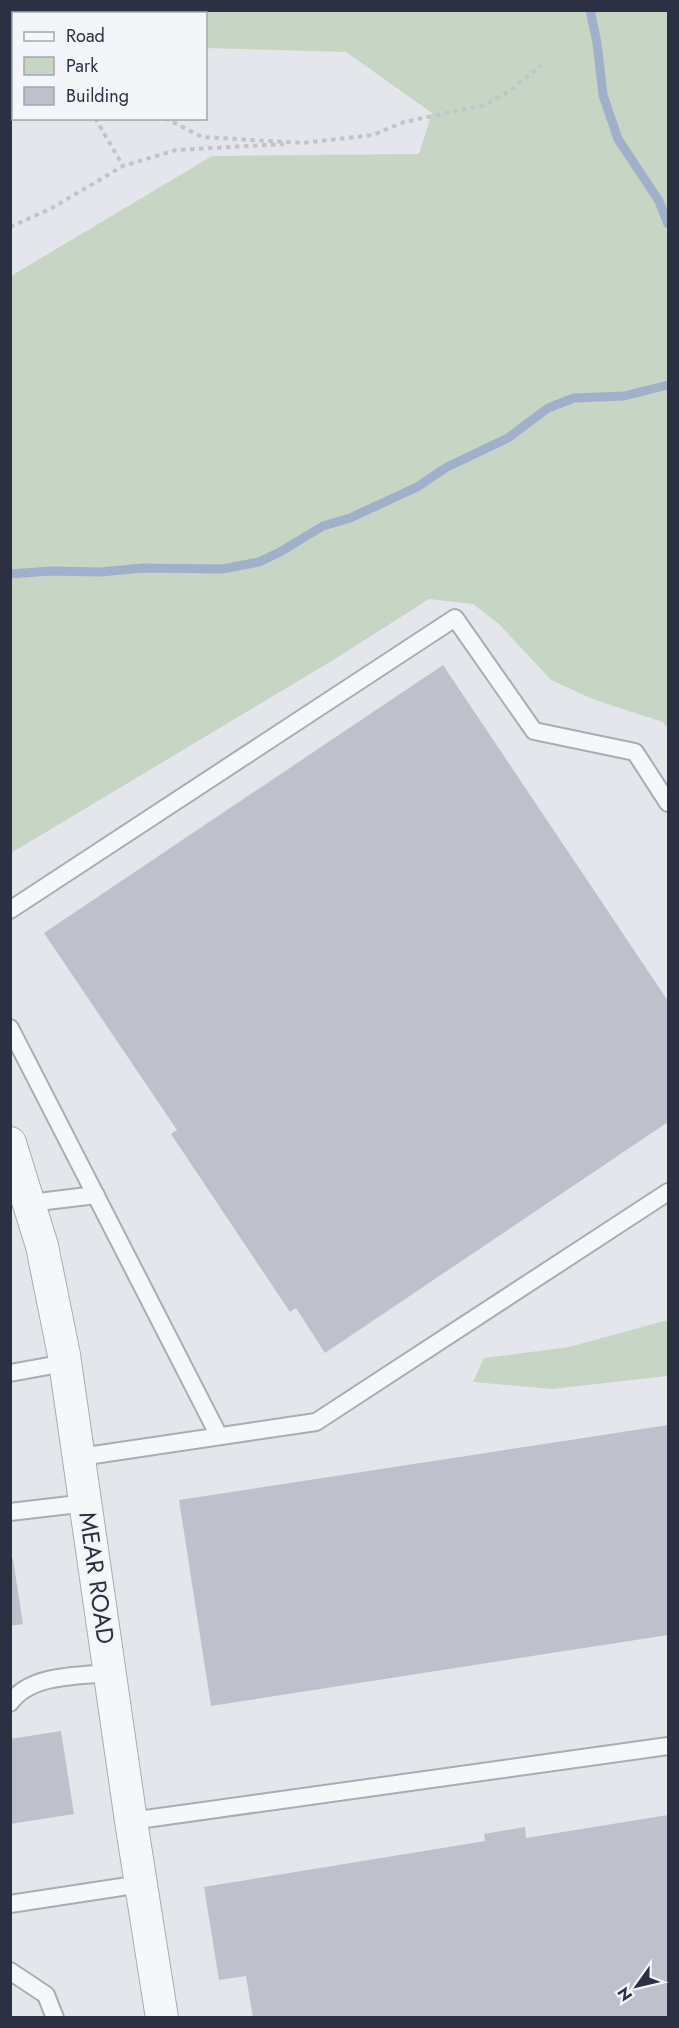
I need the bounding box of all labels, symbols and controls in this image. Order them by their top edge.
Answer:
legend [12,12,207,120]
text: Road [66,23,105,49]
text: Park [66,53,98,79]
text: Building [66,83,129,109]
street label: MEAR ROAD [70,1510,124,1646]
north arrow [607,1956,667,2016]
text: N [612,1982,638,2006]

